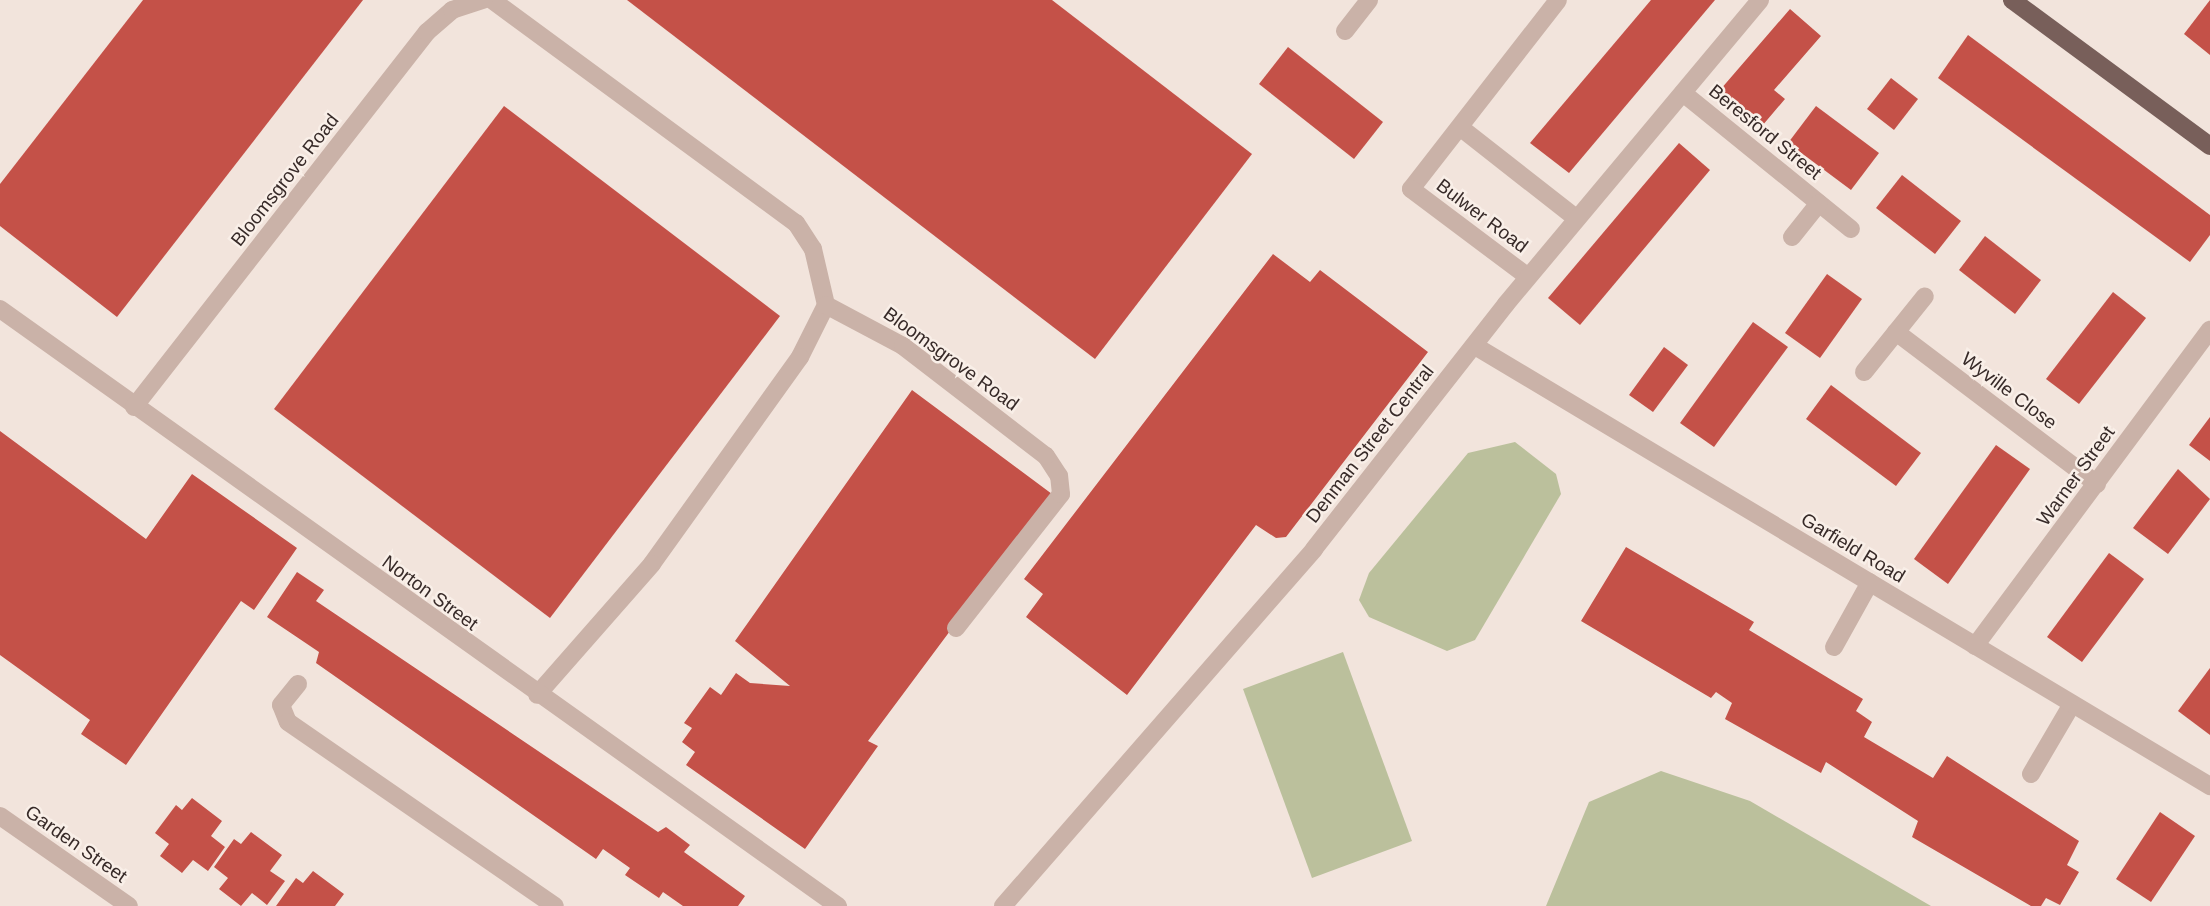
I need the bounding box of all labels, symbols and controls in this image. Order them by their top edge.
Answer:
street label: Beresford Street [1704,80,1826,184]
street label: Bloomsgrove Road [226,109,344,251]
street label: Bulwer Road [1432,174,1532,258]
street label: Bloomsgrove Road [879,302,1023,416]
street label: Wyville Close [1957,348,2061,434]
street label: Denman Street Central [1301,360,1439,528]
street label: Warner Street [2032,422,2120,530]
street label: Garfield Road [1797,508,1909,588]
street label: Norton Street [378,551,482,635]
street label: Garden Street [21,800,131,888]

